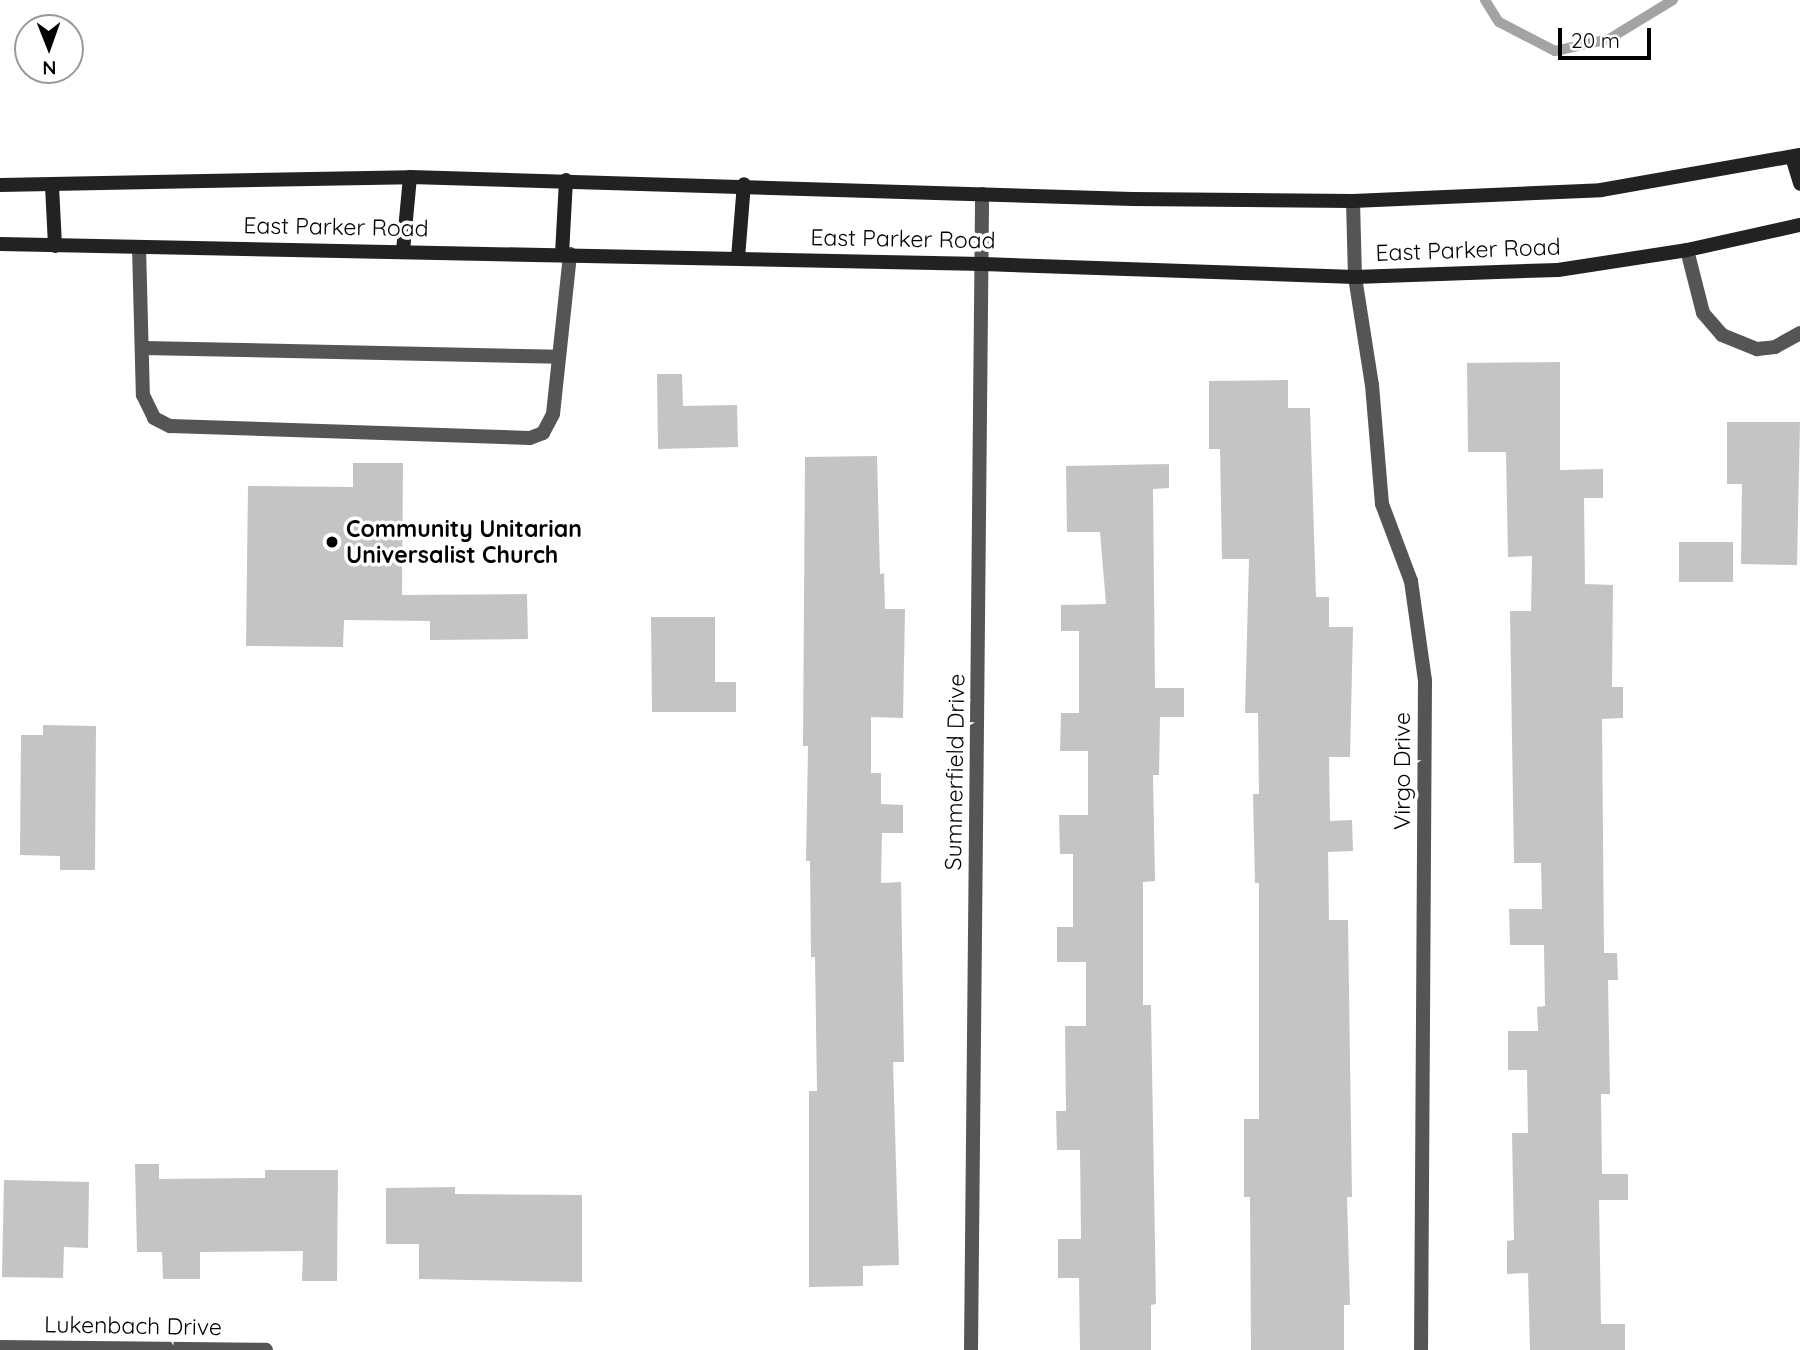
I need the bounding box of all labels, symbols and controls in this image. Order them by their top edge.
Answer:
north arrow [14,14,84,84]
scale bar [1562,14,1655,58]
text: 20 m [1571,27,1620,53]
text: N [42,56,57,80]
street label: East Parker Road [243,212,429,242]
street label: East Parker Road [810,224,996,254]
street label: East Parker Road [1375,233,1561,267]
place label: Community Unitarian Universalist Church [346,515,582,569]
marker: Community Unitarian Universalist Church [324,534,340,550]
street label: Summerfield Drive [939,673,971,871]
street label: Virgo Drive [1388,712,1416,830]
street label: Lukenbach Drive [44,1311,222,1341]

